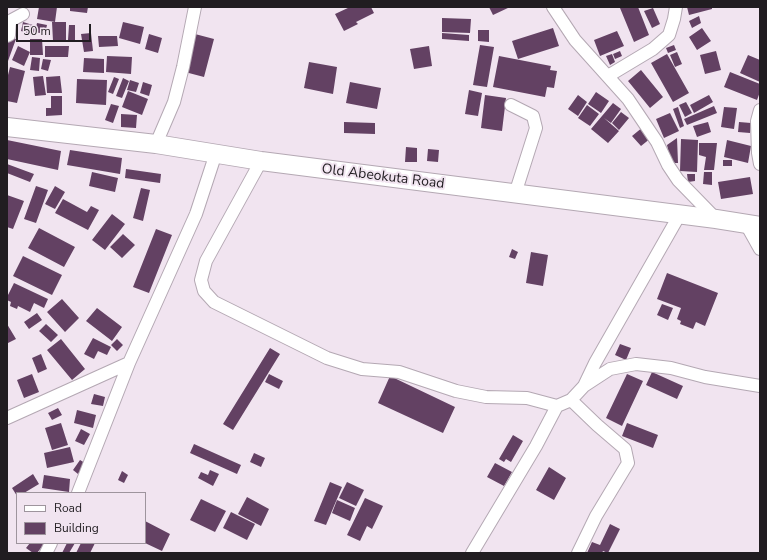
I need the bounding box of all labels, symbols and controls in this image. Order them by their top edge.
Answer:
scale bar [18,16,93,42]
text: 50 m [23,23,51,39]
street label: Old Abeokuta Road [321,161,445,193]
legend [16,492,146,544]
text: Road [54,500,82,516]
text: Building [54,520,99,536]

